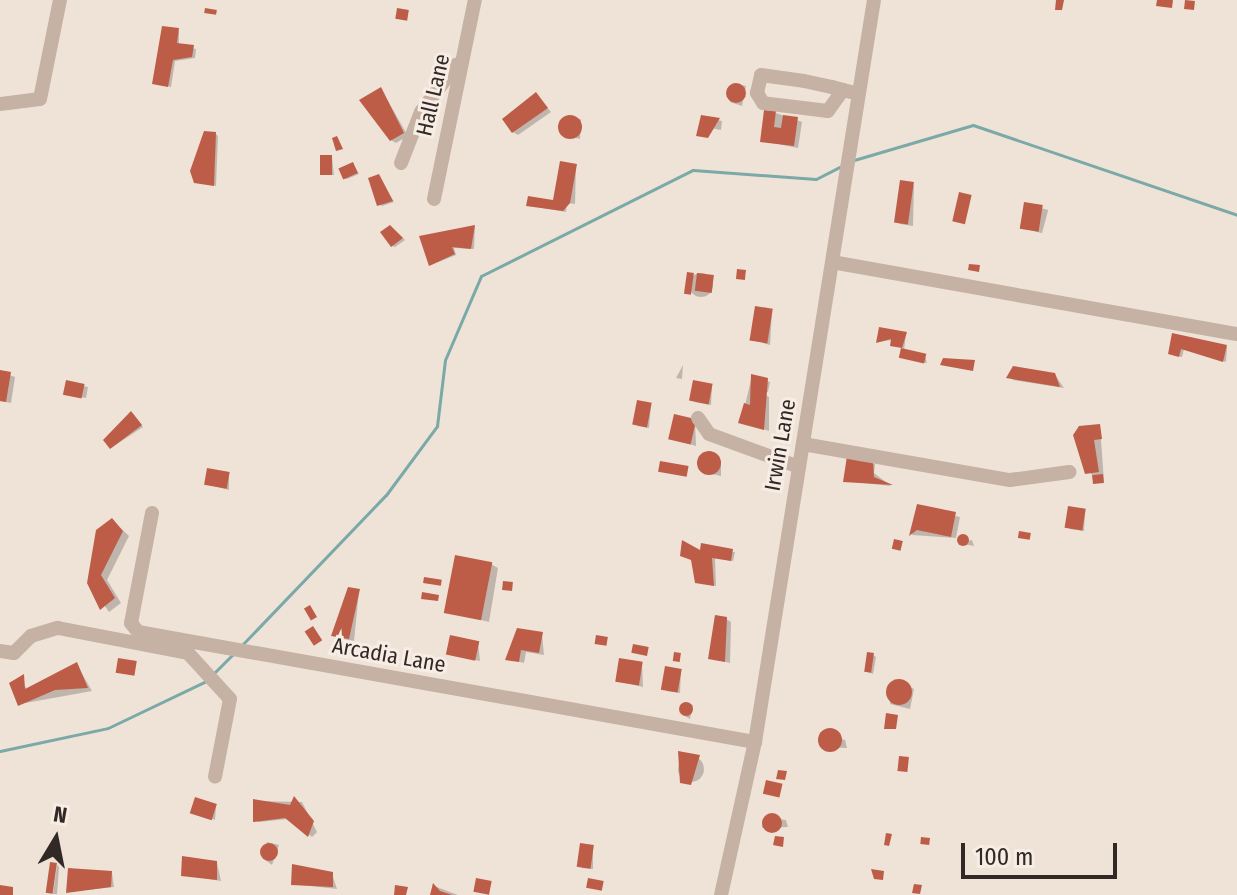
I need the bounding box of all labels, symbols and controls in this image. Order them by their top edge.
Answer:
street label: Hall Lane [411,51,455,139]
street label: Irwin Lane [759,397,801,493]
street label: Arcadia Lane [330,632,448,678]
north arrow [16,799,96,879]
text: N [51,800,69,829]
scale bar [965,827,1121,877]
text: 100 m [975,843,1033,871]

